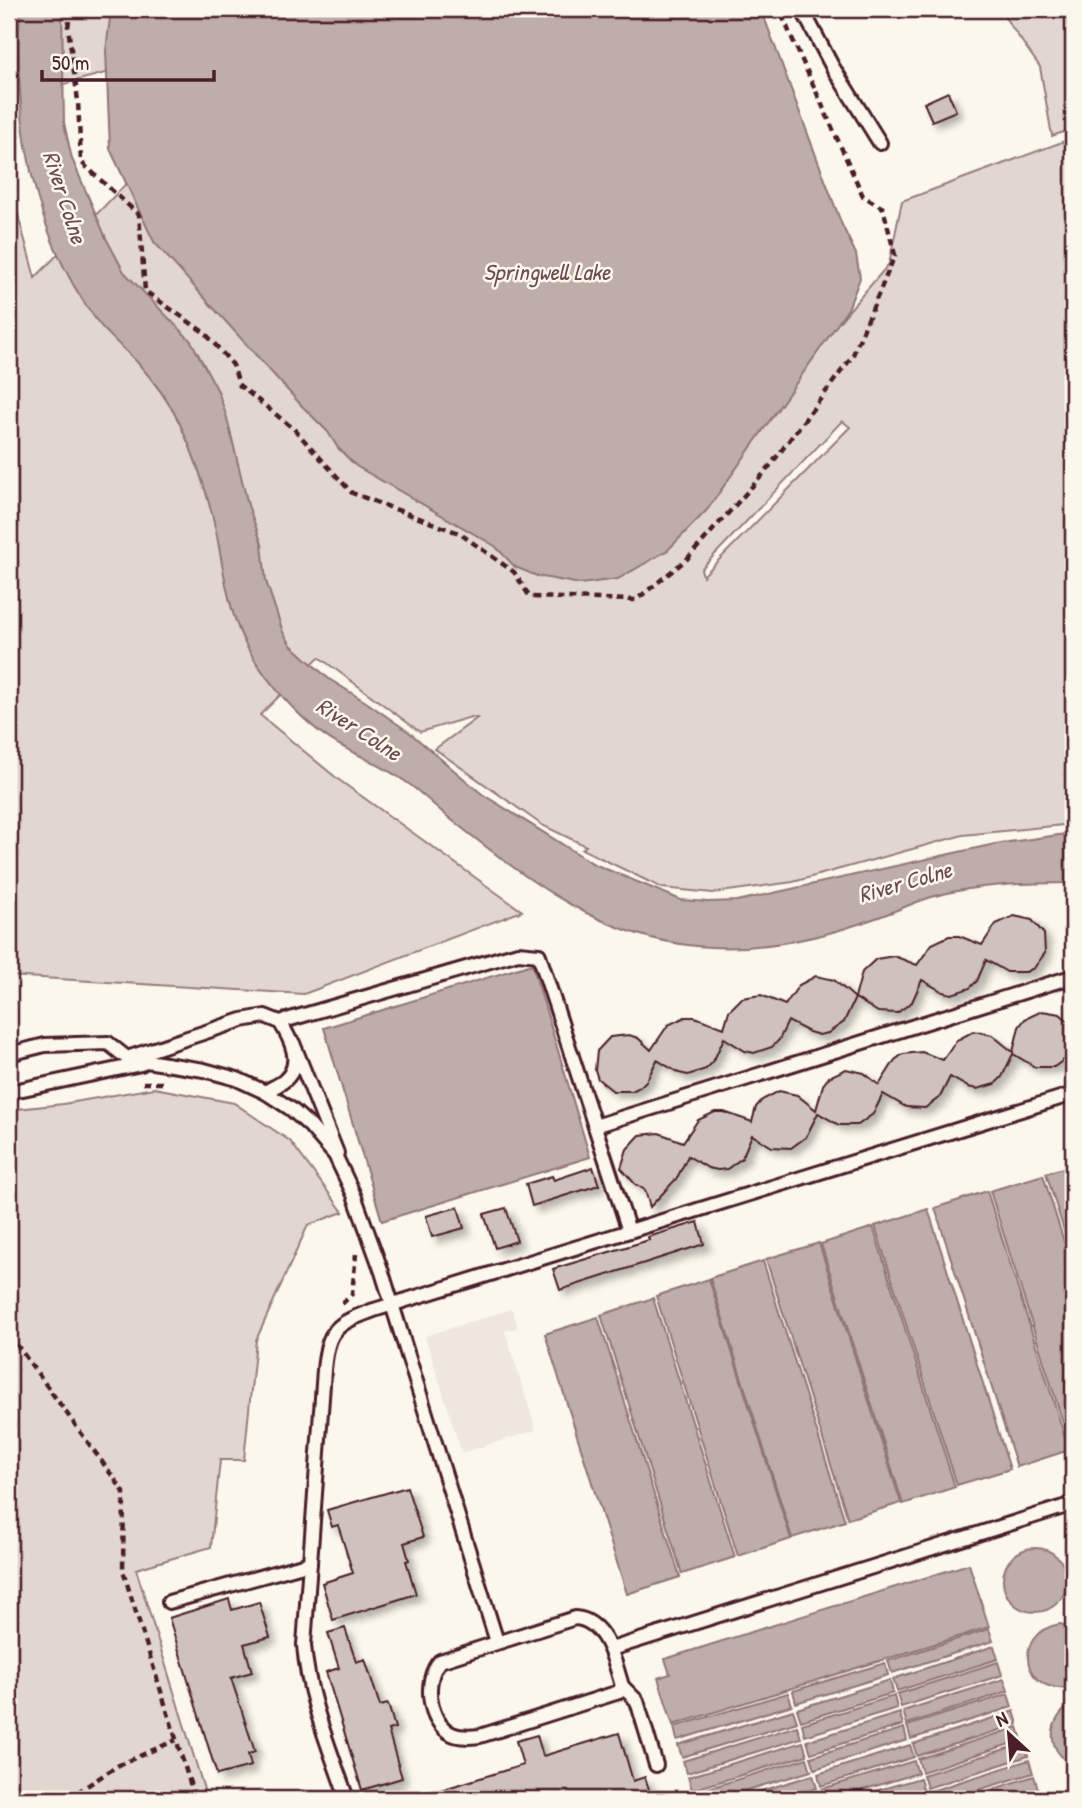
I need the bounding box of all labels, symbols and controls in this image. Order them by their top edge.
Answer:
scale bar [42,38,214,82]
text: 50 m [52,48,89,77]
water label: River Colne [36,147,95,248]
water label: Springwell Lake [484,256,611,288]
water label: River Colne [311,690,409,768]
water label: River Colne [855,853,956,910]
north arrow [974,1700,1044,1770]
text: N [991,1705,1012,1733]

